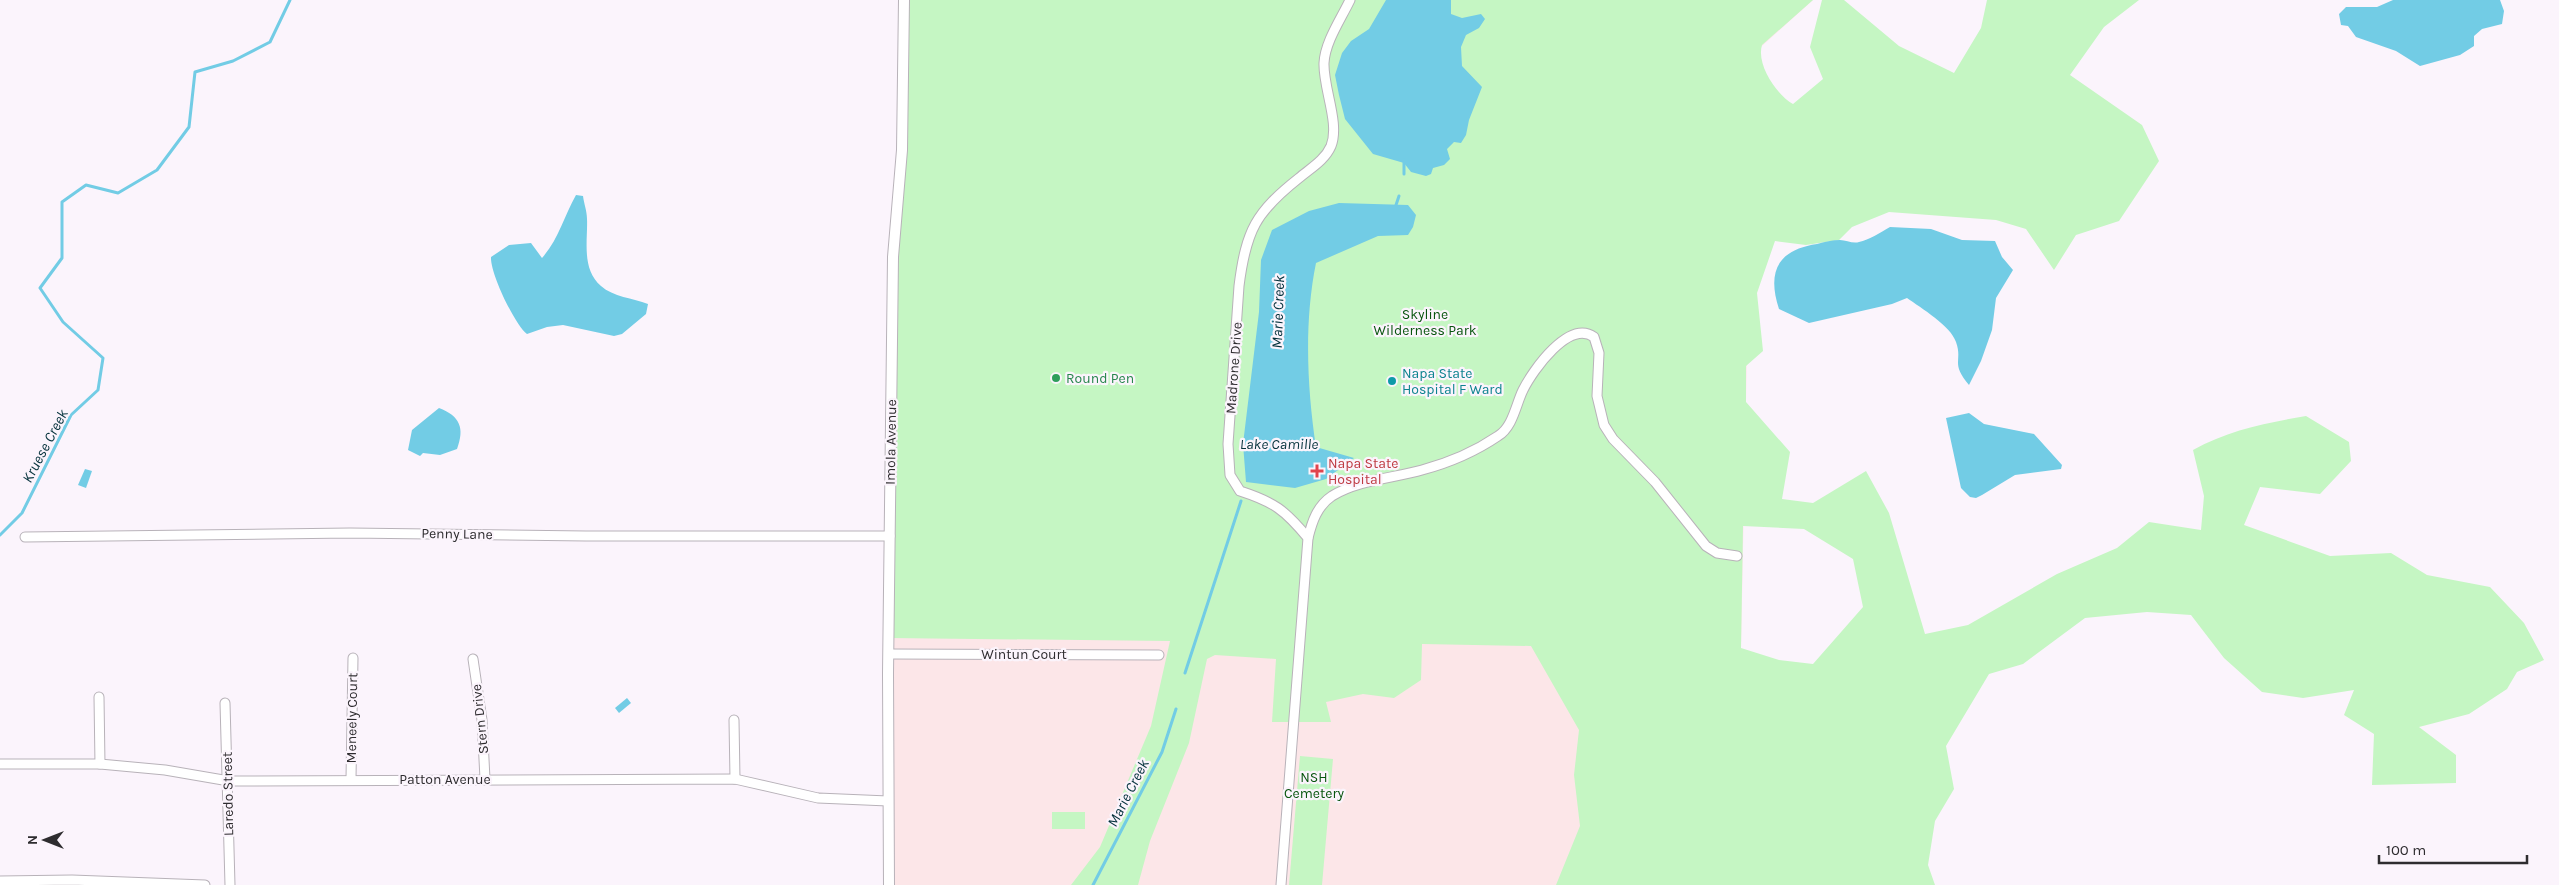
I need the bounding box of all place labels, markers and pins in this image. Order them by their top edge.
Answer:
place label: Napa State Hospital F Ward [1402,365,1503,398]
place label: Round Pen [1066,370,1134,387]
marker: Round Pen [1050,372,1062,384]
marker: Napa State Hospital F Ward [1386,375,1398,387]
place label: Napa State Hospital [1328,455,1398,488]
marker: Napa State Hospital [1310,464,1324,478]

